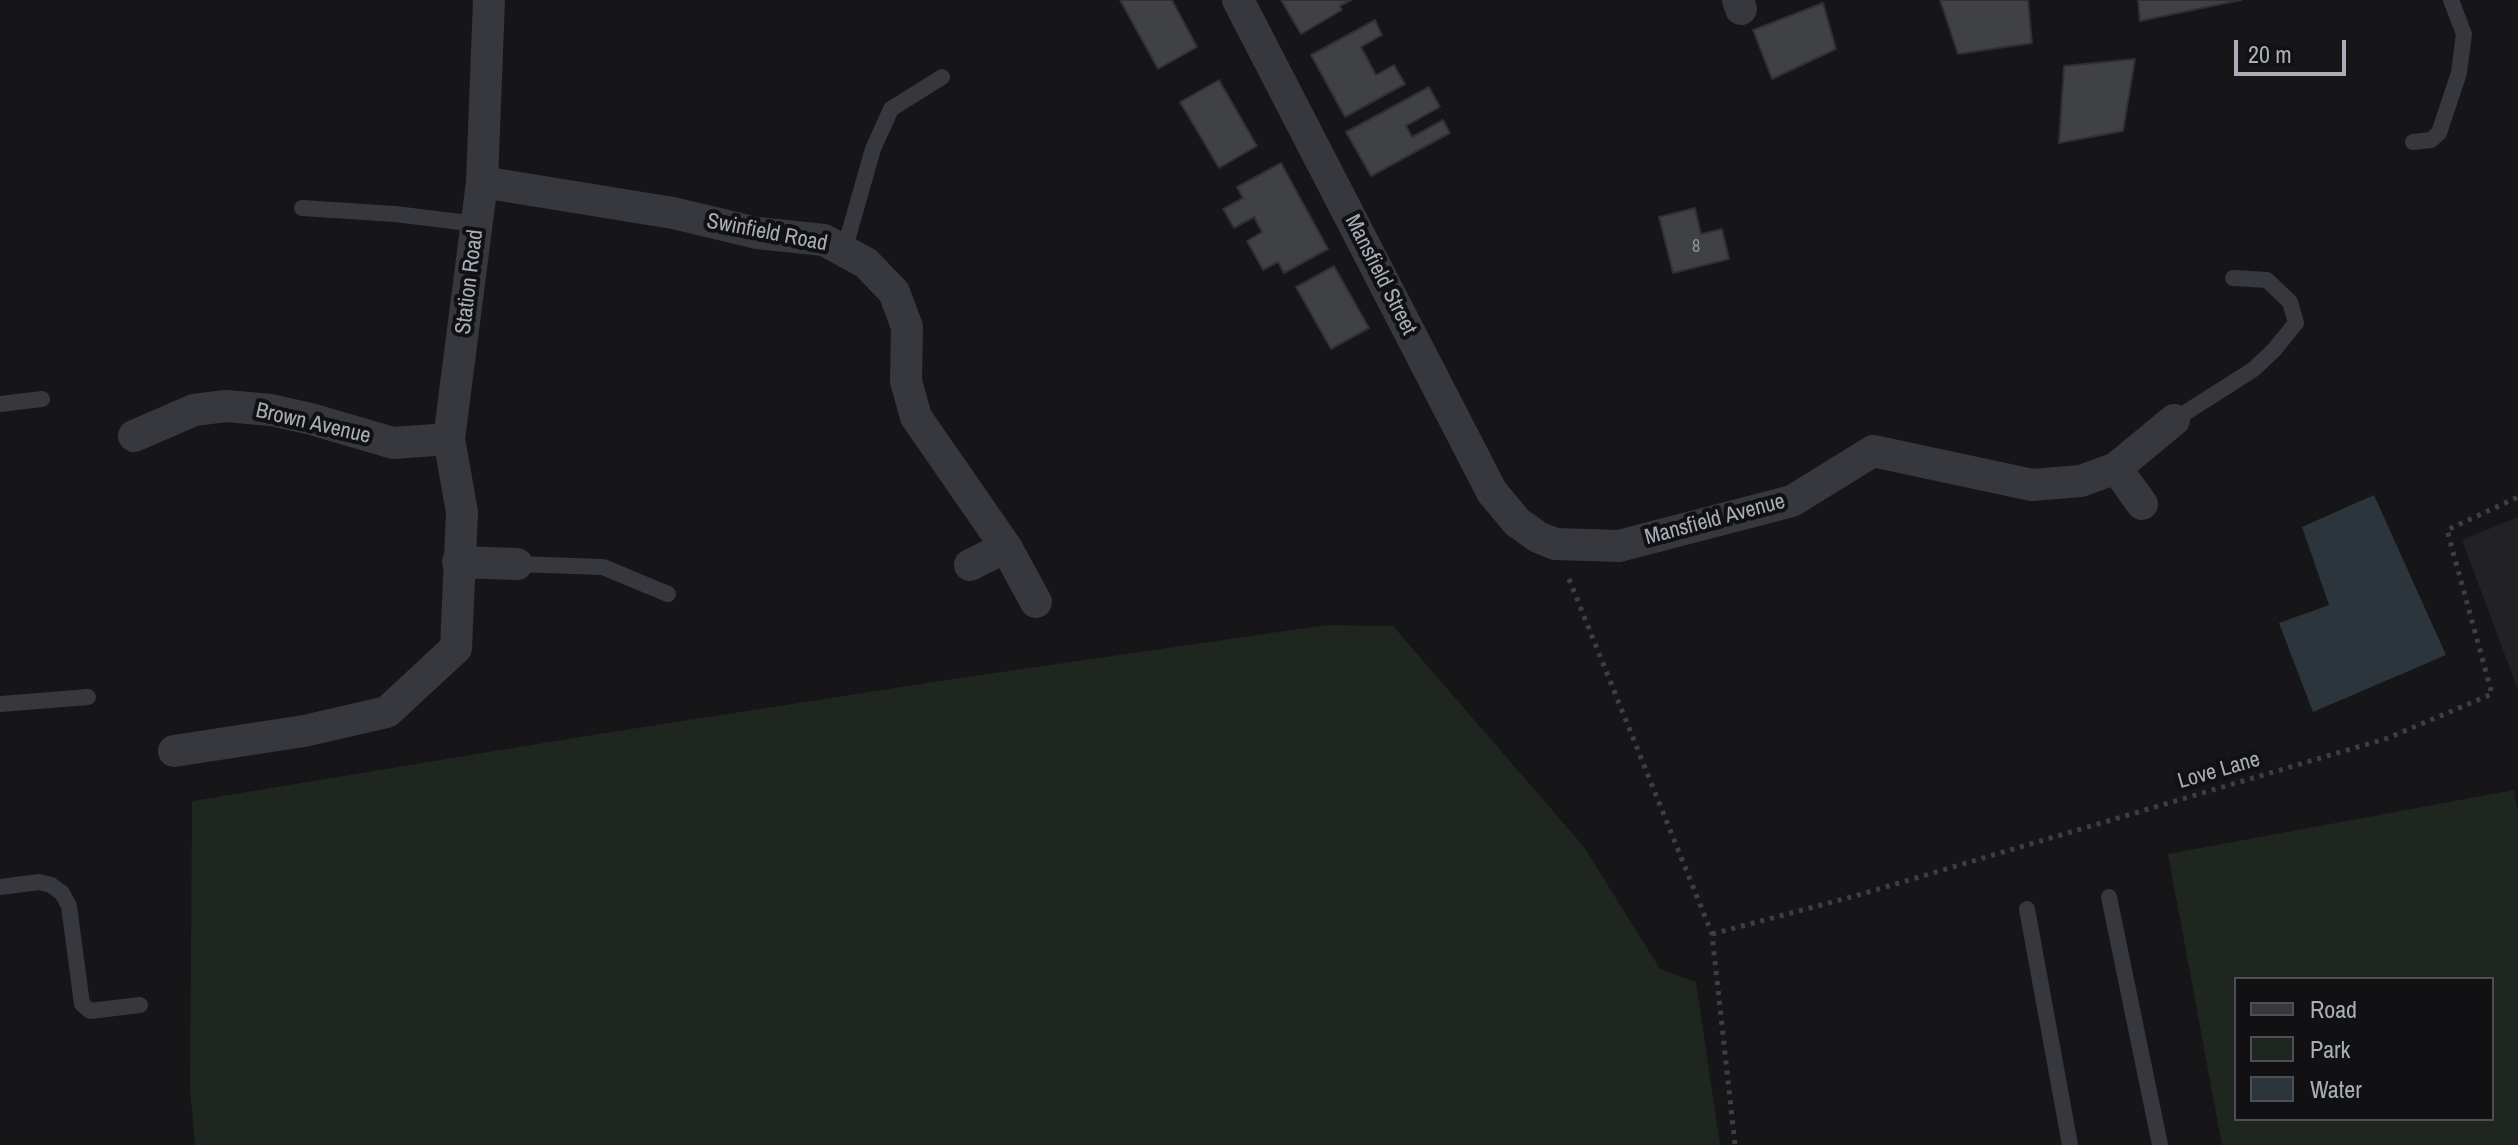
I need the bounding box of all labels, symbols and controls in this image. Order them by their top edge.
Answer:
scale bar [2238,24,2350,74]
text: 20 m [2248,38,2292,70]
street label: Swinfield Road [704,208,830,258]
street label: Mansfield Street [1338,210,1422,340]
street label: Station Road [450,228,490,336]
house number: 8 [1692,236,1700,258]
street label: Brown Avenue [253,398,373,450]
street label: Mansfield Avenue [1642,489,1788,551]
street label: Love Lane [2175,747,2263,795]
legend [2234,977,2494,1121]
text: Road [2310,993,2357,1025]
text: Park [2310,1033,2350,1065]
text: Water [2310,1073,2362,1105]

